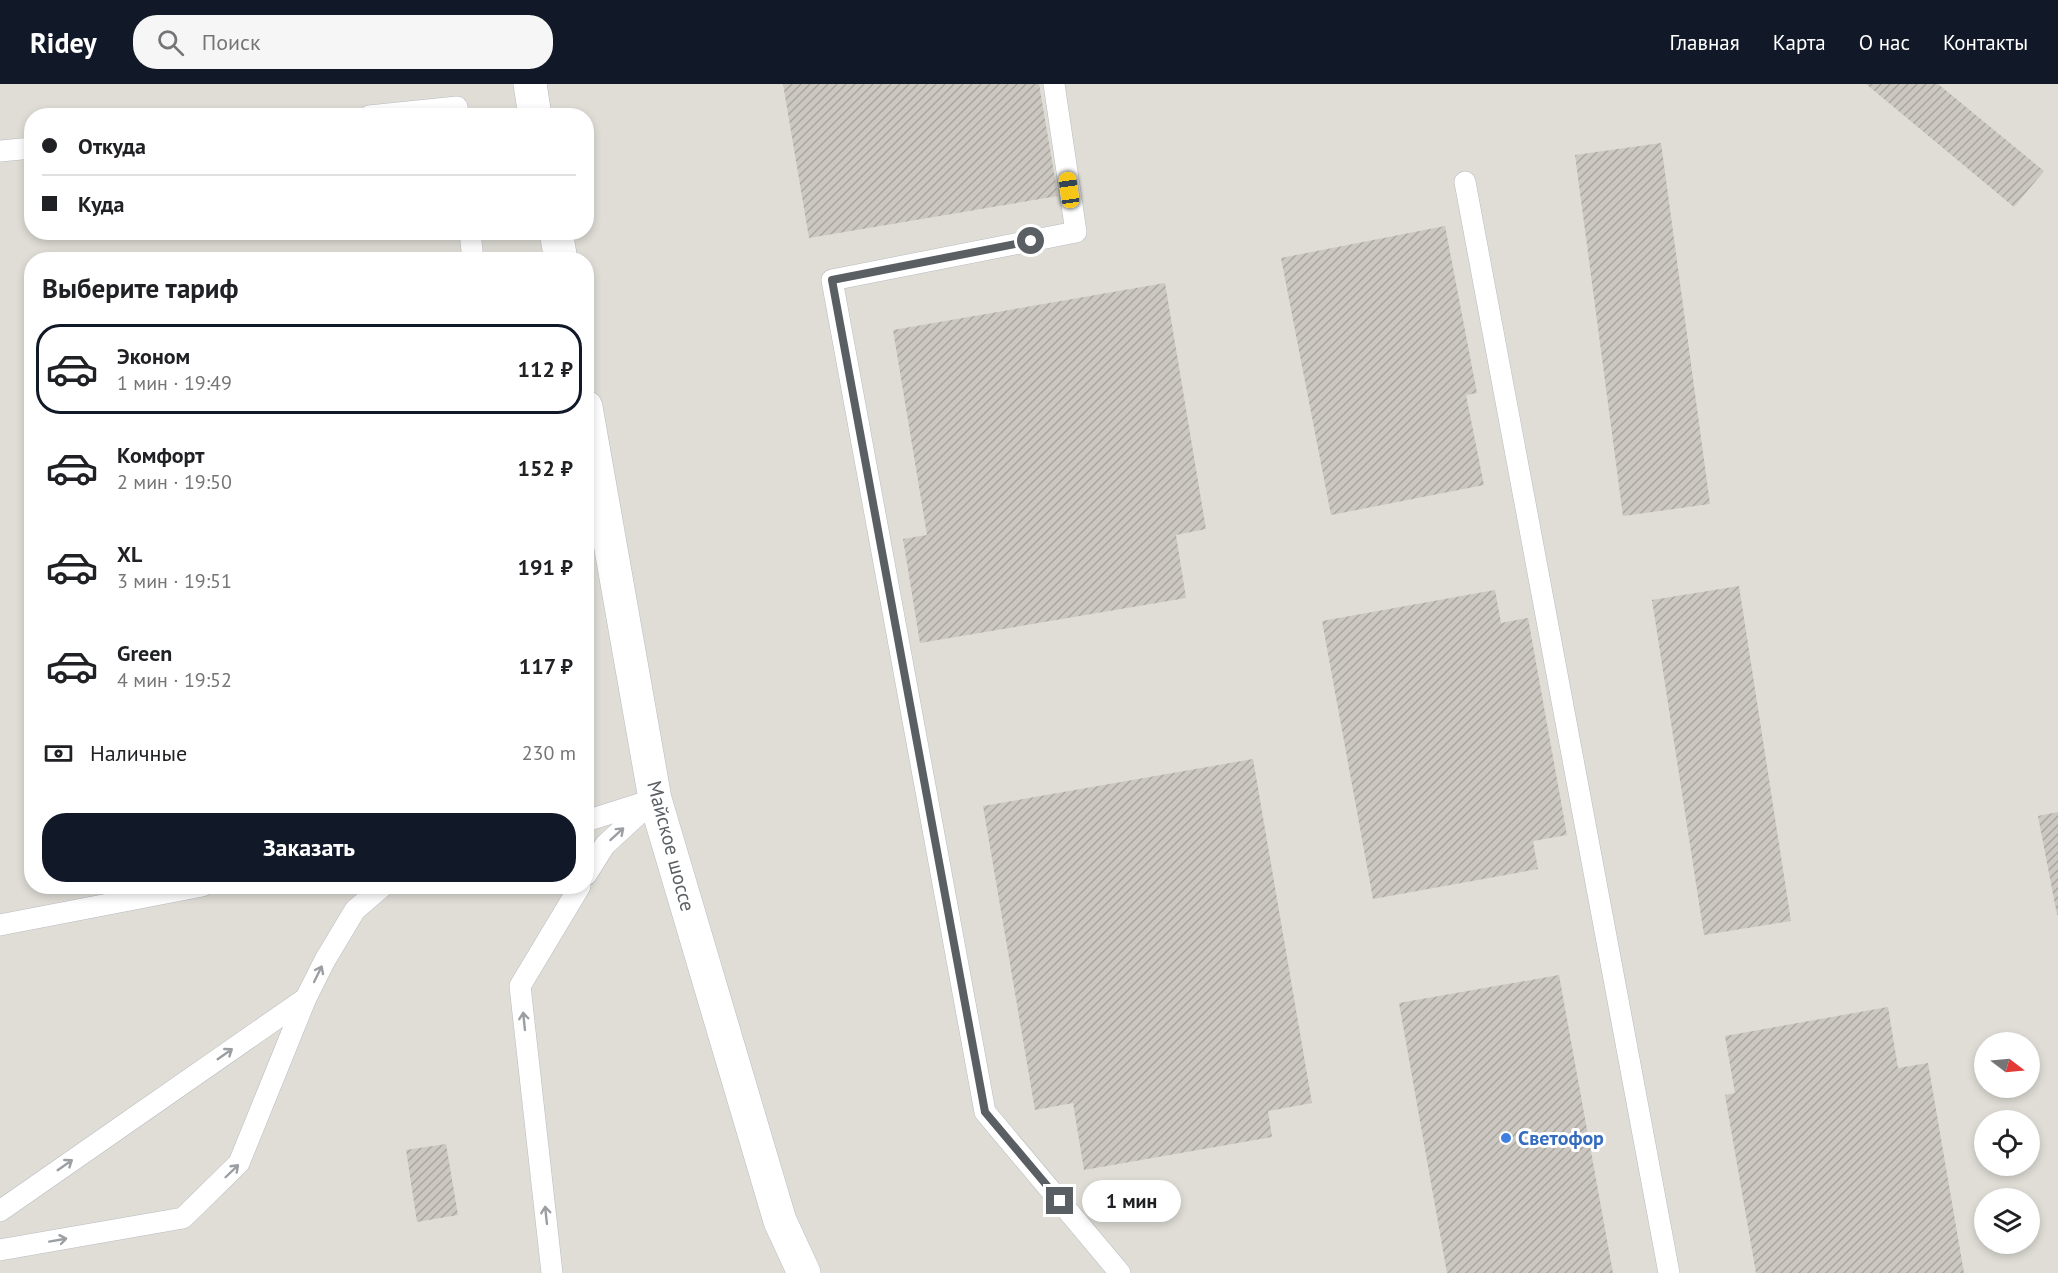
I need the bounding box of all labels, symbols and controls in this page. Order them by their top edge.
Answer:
search box [133,15,553,69]
text: Ridey [30,24,97,61]
icon: search [154,26,187,59]
text: Поиск [202,28,260,56]
text: Главная [1669,29,1740,56]
text: Карта [1773,29,1826,56]
text: О нас [1859,29,1910,56]
text: Контакты [1943,29,2028,56]
text: Откуда [78,132,146,160]
car [1058,171,1080,209]
text: Куда [78,190,125,218]
route start [1017,227,1044,254]
text: Выберите тариф [42,271,238,305]
icon: car [45,342,99,396]
text: Эконом [117,342,190,370]
text: 112 ₽ [518,355,573,383]
text: 1 мин · 19:49 [117,370,232,396]
icon: car [45,441,99,495]
text: Комфорт [117,441,205,469]
text: 152 ₽ [518,454,573,482]
text: 2 мин · 19:50 [117,469,232,495]
icon: car [45,540,99,594]
text: XL [117,540,142,568]
text: 191 ₽ [518,553,573,581]
text: 3 мин · 19:51 [117,568,232,594]
icon: car [45,639,99,693]
text: Green [117,639,172,667]
text: 117 ₽ [519,652,573,680]
text: 4 мин · 19:52 [117,667,232,693]
icon: cash [42,737,75,770]
text: Наличные [90,739,187,767]
text: 230 m [522,740,576,766]
street label: Майское шоссе [641,778,701,914]
button: Заказать [42,813,576,882]
one-way arrow [609,827,624,841]
one-way arrow [313,965,324,983]
one-way arrow [518,1012,529,1032]
north arrow [1974,1032,2040,1098]
map controls [1974,1032,2040,1254]
one-way arrow [217,1048,233,1060]
button: locate [1974,1110,2040,1176]
place label: Светофор [1518,1125,1604,1151]
marker: Светофор [1499,1131,1513,1145]
one-way arrow [57,1159,73,1171]
one-way arrow [224,1164,239,1178]
callout: 1 мин [1081,1180,1180,1222]
route end [1046,1187,1073,1214]
text: 1 мин [1106,1188,1157,1214]
button: layers [1974,1188,2040,1254]
one-way arrow [540,1205,551,1225]
one-way arrow [47,1235,67,1246]

